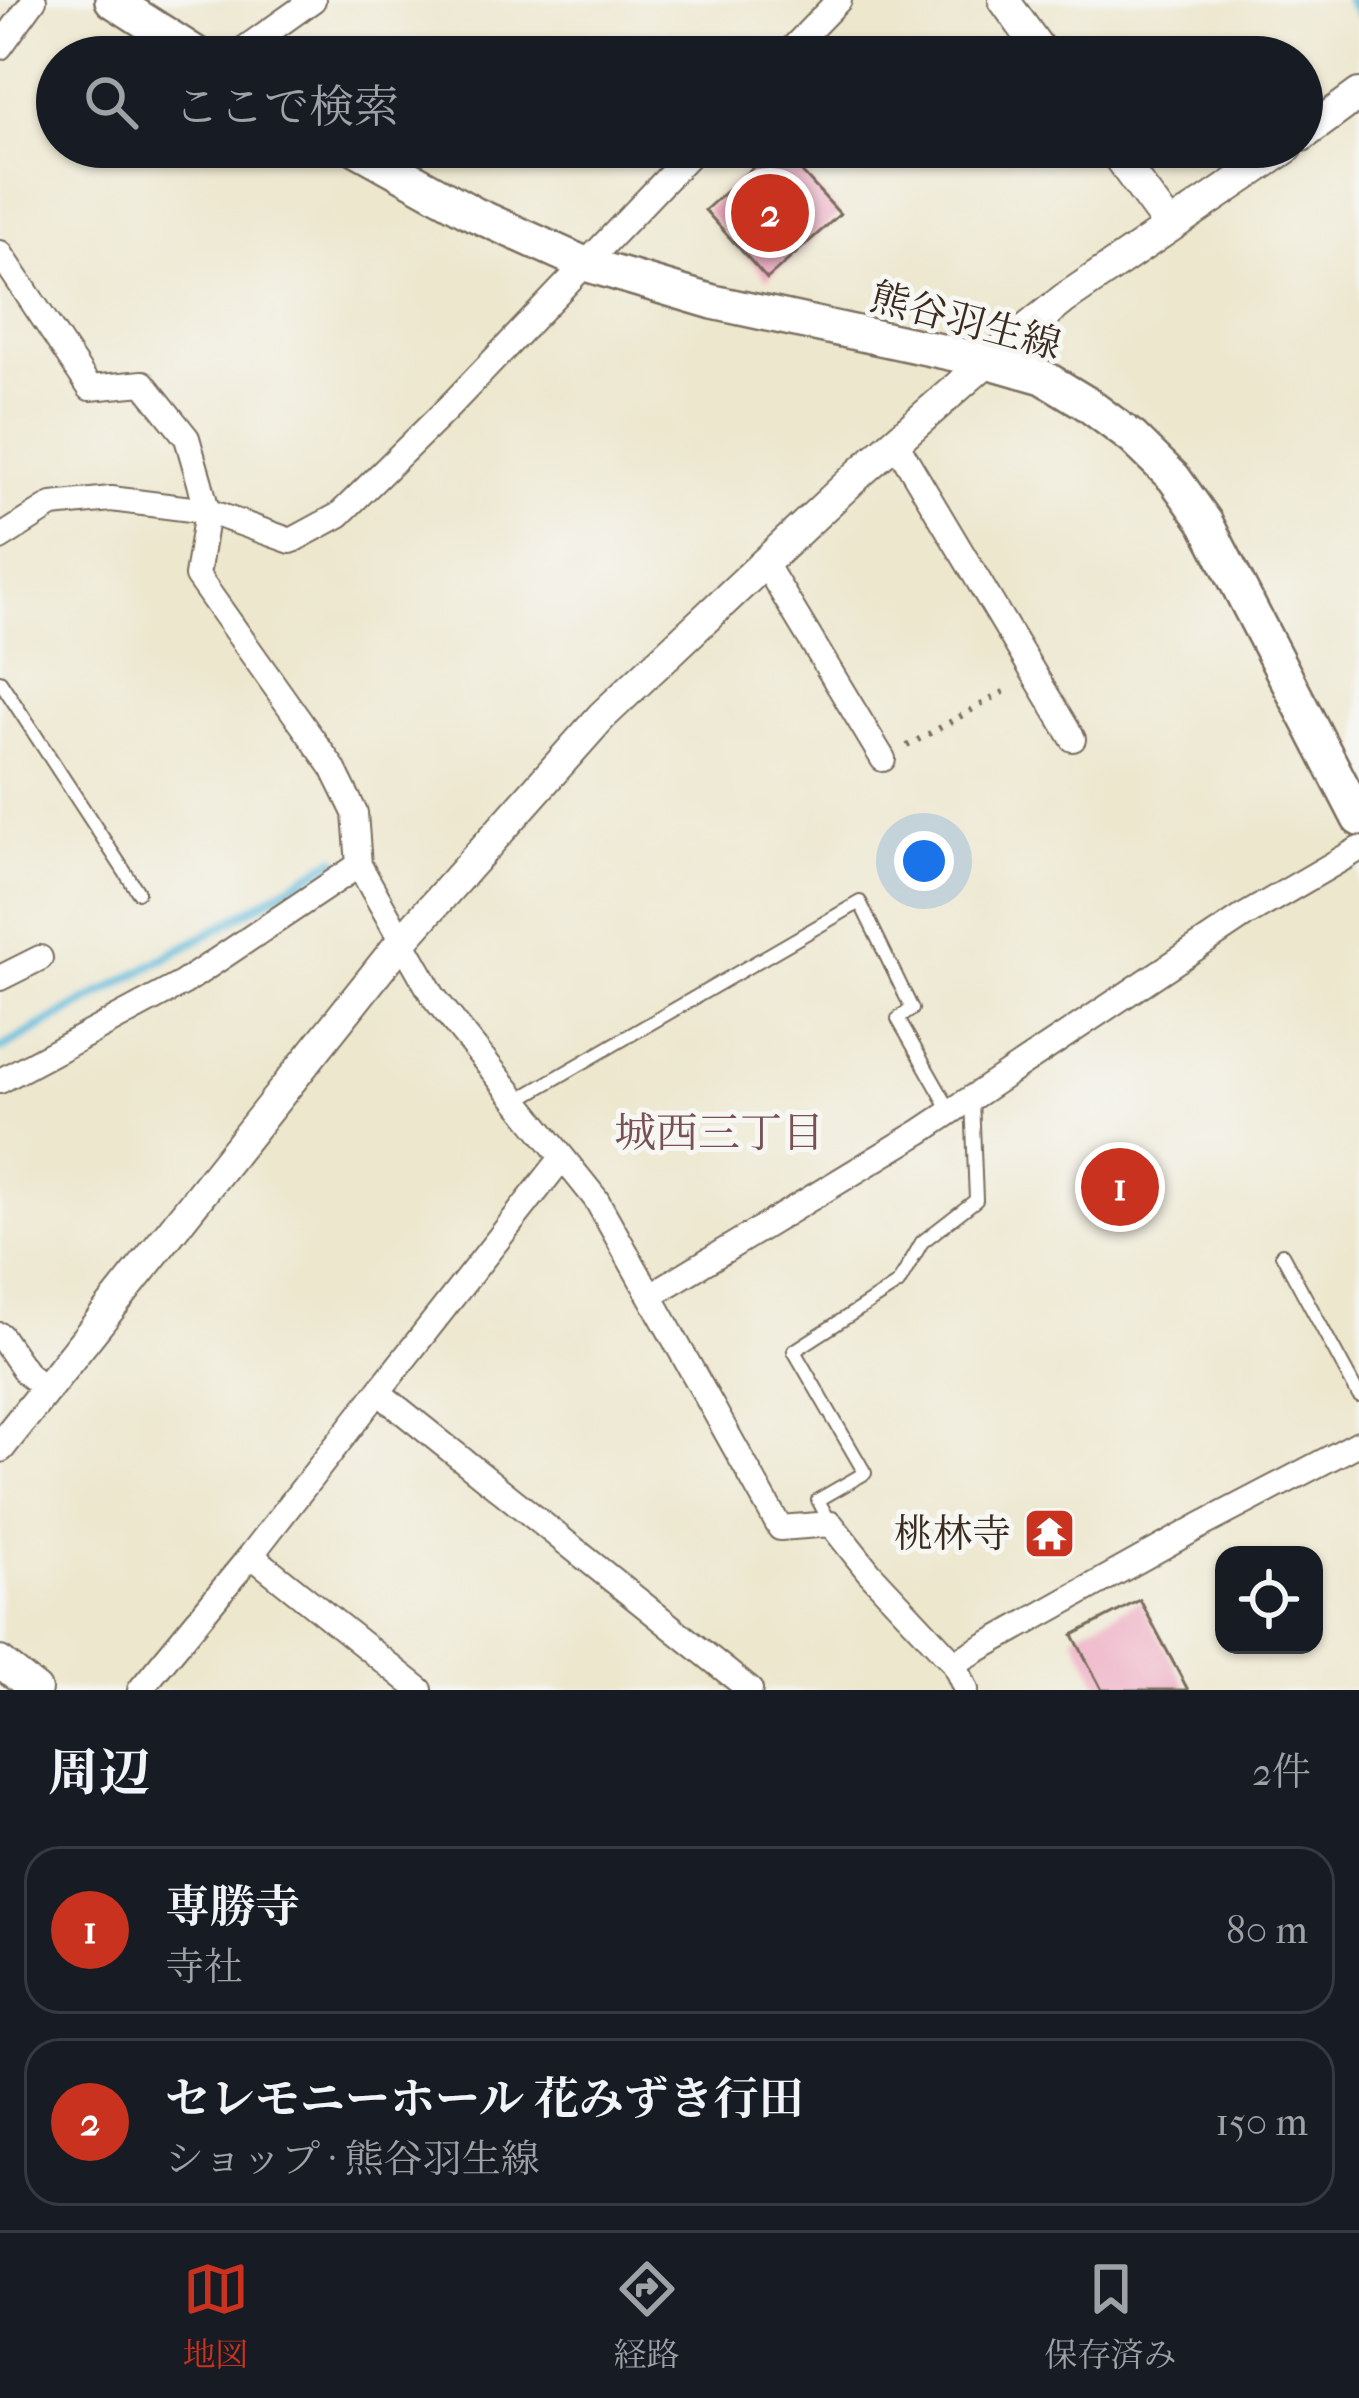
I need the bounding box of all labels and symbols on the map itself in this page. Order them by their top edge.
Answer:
pin: 2 [731,168,809,258]
street label: 熊谷羽生線 [866,274,1066,368]
your location [894,831,954,891]
district label: 城西三丁目 [614,1109,824,1158]
pin: 1 [1081,1142,1159,1232]
temple icon: 桃林寺 [1022,1505,1078,1561]
place label: 桃林寺 [894,1511,1011,1557]

